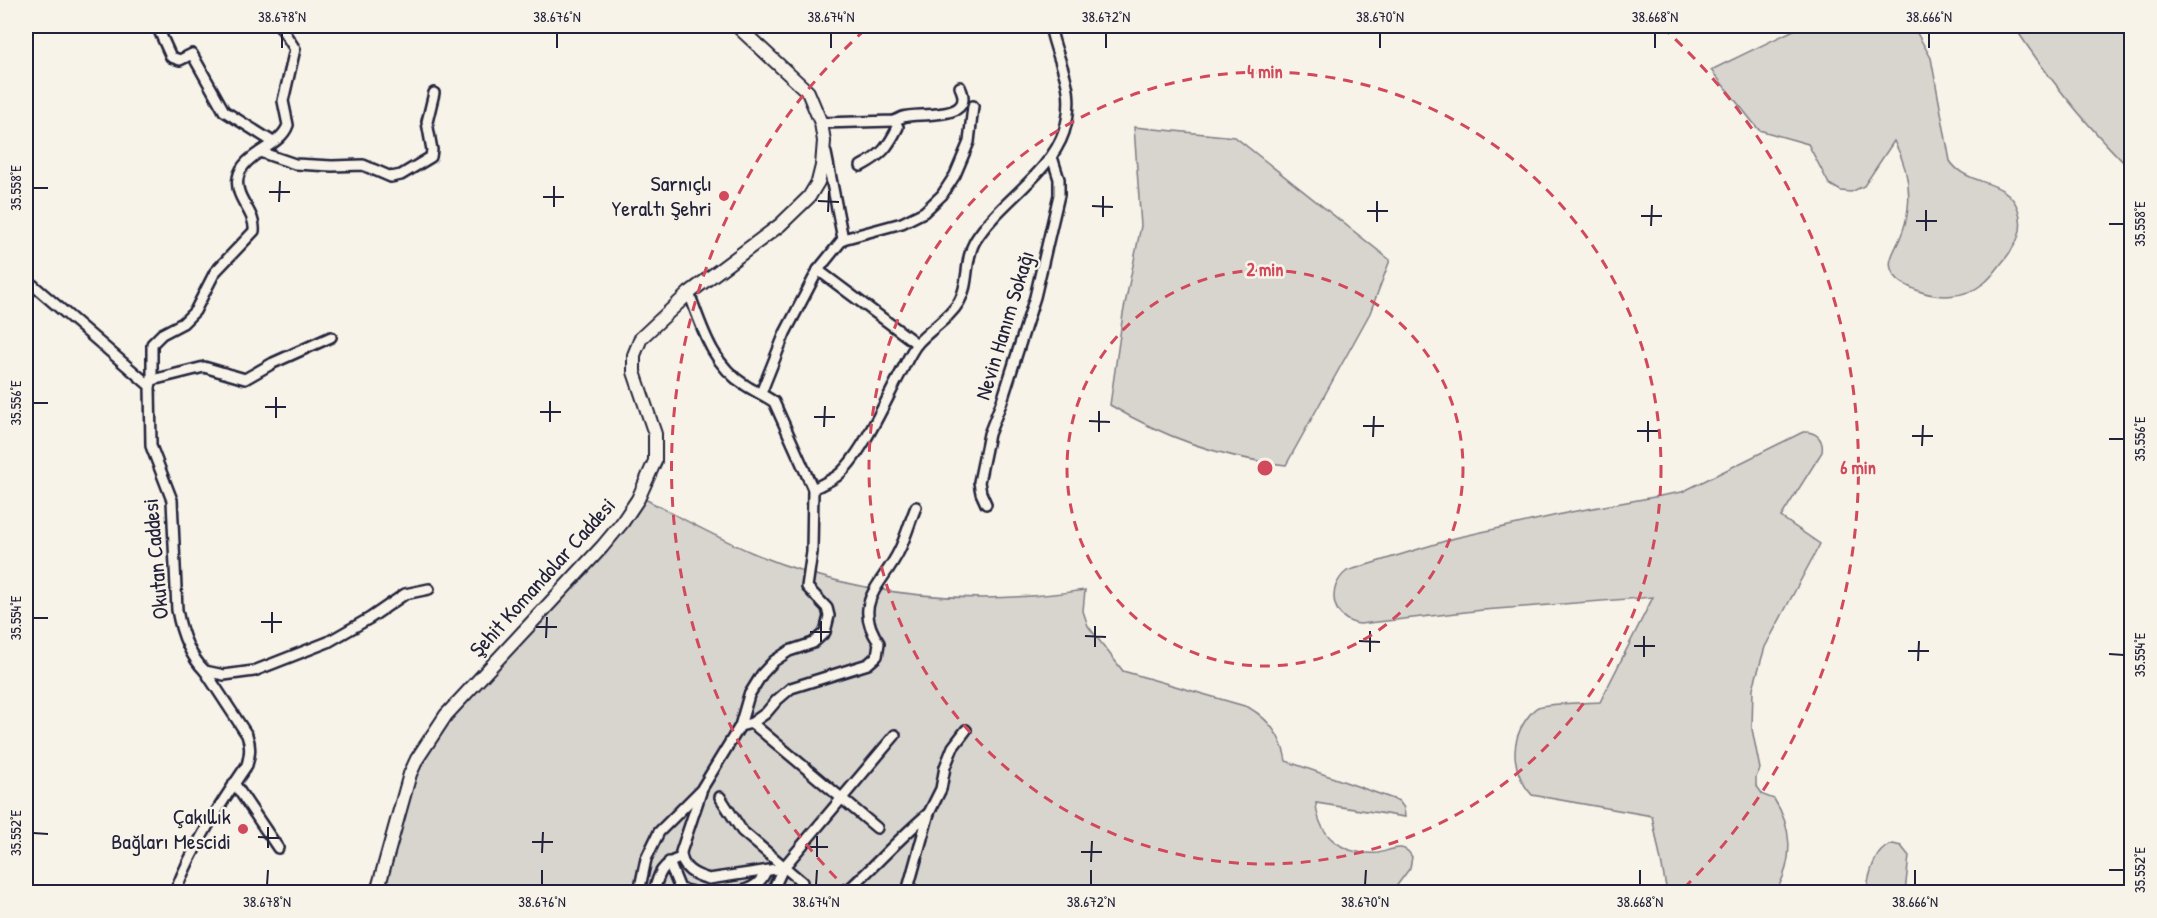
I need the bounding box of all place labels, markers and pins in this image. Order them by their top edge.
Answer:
place label: Sarnıçlı Yeraltı Şehri [612,168,712,223]
marker: Sarnıçlı Yeraltı Şehri [717,189,731,203]
centre of rings [1255,458,1275,478]
place label: Çakıllık Bağları Mescidi [111,801,231,856]
marker: Çakıllık Bağları Mescidi [236,822,250,836]

